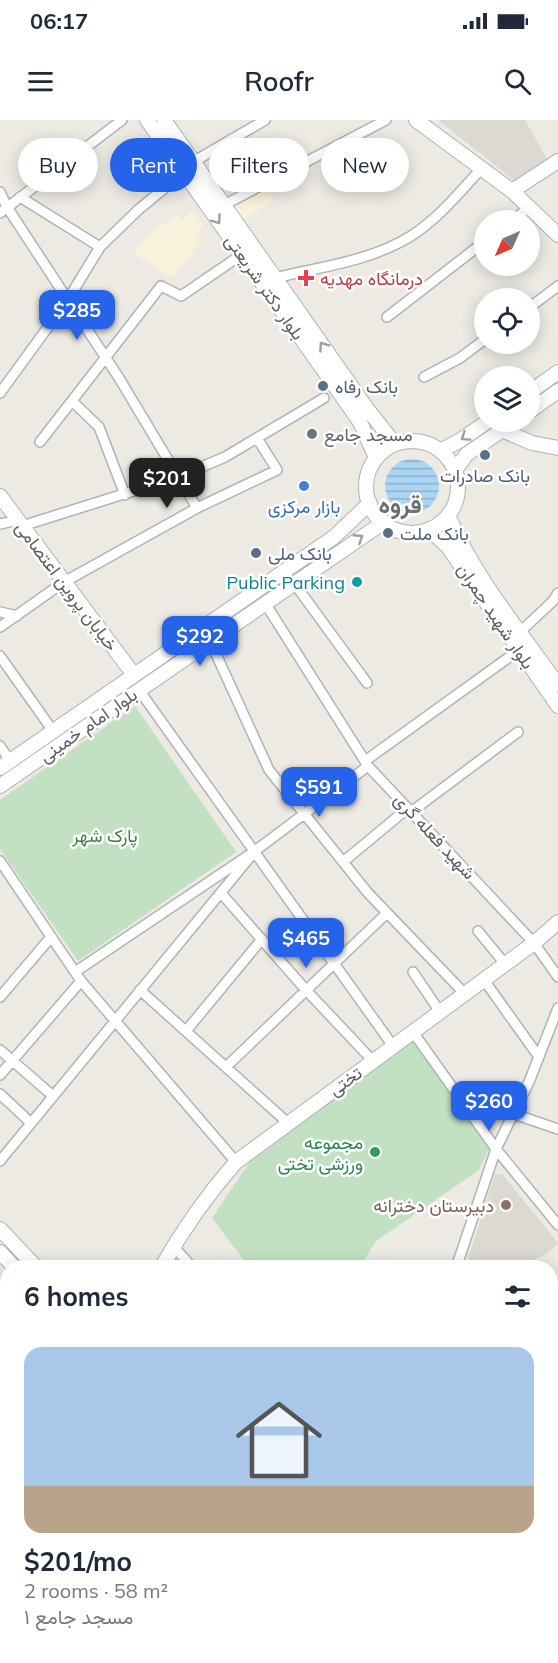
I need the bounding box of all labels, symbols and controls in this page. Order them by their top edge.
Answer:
text: 06:17 [30,7,88,35]
text: Roofr [244,64,314,98]
icon: menu [24,65,57,98]
icon: search [501,65,534,98]
chip: Buy [18,138,98,192]
chip: Rent [110,138,197,192]
chip: Filters [209,138,309,192]
chip: New [321,138,409,192]
north arrow [474,210,540,276]
map controls [474,210,540,432]
one-way arrow [210,213,221,224]
street label: بلوار دکتر شریعتی [220,230,310,344]
place label: درمانگاه مهدیه [320,267,423,290]
marker: درمانگاه مهدیه [297,269,315,287]
button: locate [474,288,540,354]
pin: $285 [41,290,113,341]
text: $285 [53,297,101,322]
one-way arrow [319,342,330,353]
button: layers [474,366,540,432]
place label: بانک رفاه [335,375,398,398]
marker: بانک رفاه [316,379,330,393]
place label: مسجد جامع [324,423,413,447]
marker: مسجد جامع [305,427,319,441]
one-way arrow [460,430,471,441]
marker: بانک صادرات [478,448,492,462]
pin: $201 [131,458,203,509]
place label: بانک صادرات [440,464,530,487]
text: $201 [143,465,191,490]
marker: بازار مرکزی [297,479,311,493]
district label: قروه [378,489,422,520]
place label: بازار مرکزی [268,495,340,518]
street label: خیابان پروین اعتصامی [10,516,123,656]
place label: بانک ملت [400,522,469,545]
marker: بانک ملت [381,526,395,540]
one-way arrow [353,535,364,546]
place label: بانک ملی [268,542,332,565]
marker: بانک ملی [249,546,263,560]
street label: بلوار شهید چمران [451,559,540,674]
place label: Public Parking [226,571,345,594]
marker: Public Parking [350,575,364,589]
pin: $292 [164,616,236,667]
text: $292 [176,623,224,648]
street label: بلوار امام خمینی [34,683,142,768]
pin: $591 [283,767,355,818]
text: $591 [295,774,343,799]
street label: شهید فعله گری [389,788,481,884]
park label: پارک شهر [71,824,138,848]
pin: $465 [270,918,342,969]
text: $465 [282,925,330,950]
street label: تختی [324,1061,366,1101]
pin: $260 [453,1081,525,1132]
text: $260 [465,1088,513,1113]
place label: مجموعه ورزشی تختی [278,1131,363,1175]
marker: مجموعه ورزشی تختی [368,1145,382,1159]
place label: دبیرستان دخترانه [373,1194,494,1217]
marker: دبیرستان دخترانه [499,1198,513,1212]
text: 6 homes [24,1280,128,1313]
icon: filters [501,1280,534,1313]
icon: home [225,1386,333,1494]
text: $201/mo [24,1545,132,1578]
text: 2 rooms · 58 m² [24,1578,168,1603]
text: مسجد جامع ۱ [24,1604,133,1629]

